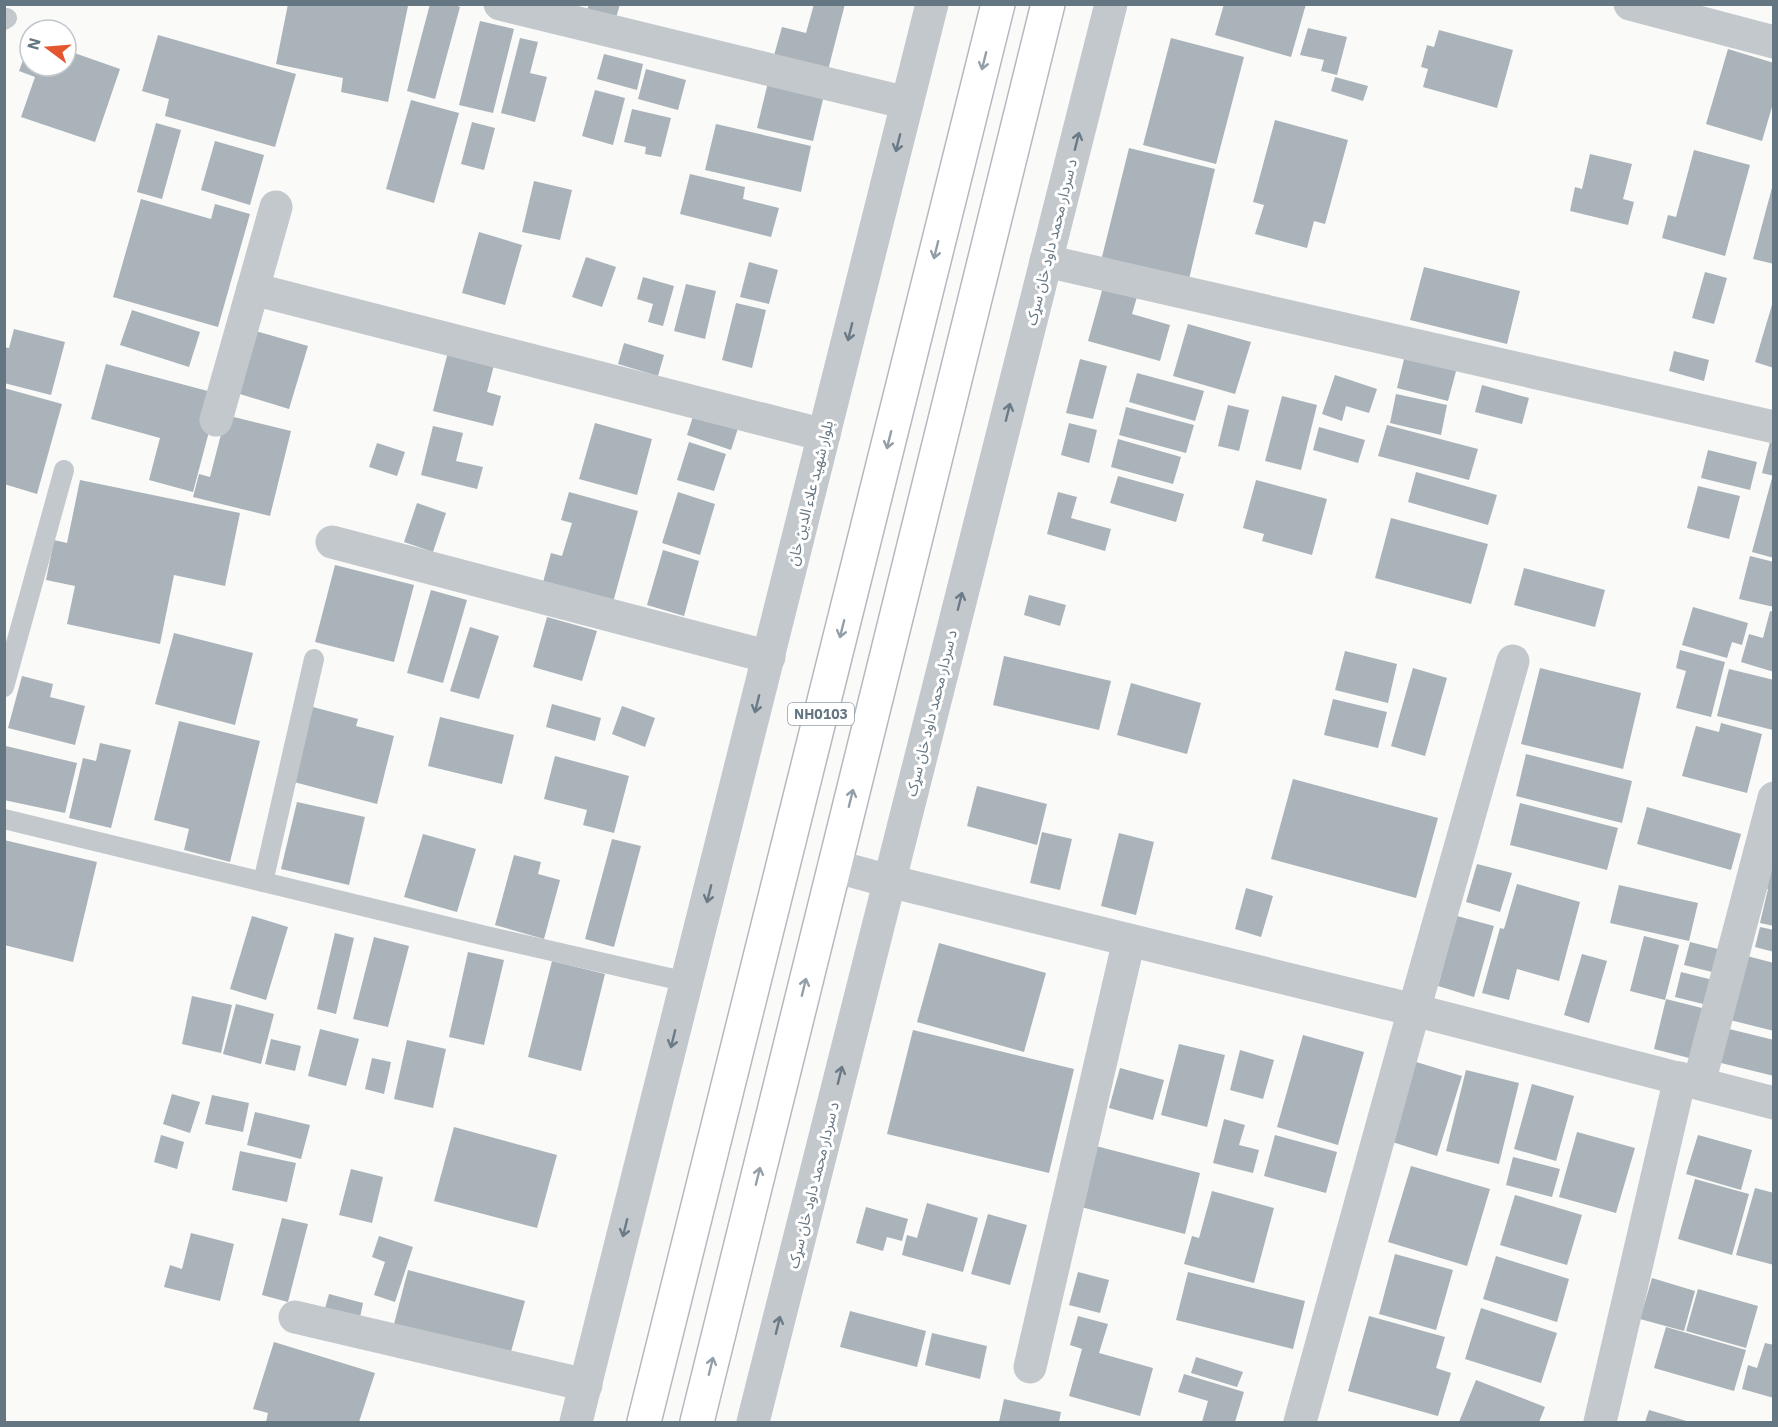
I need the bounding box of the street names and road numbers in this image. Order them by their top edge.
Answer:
street label: د سردار محمد داود خان سړک [1021,157,1081,327]
street label: بلوار شهید علاء الدین خان [783,418,837,568]
street label: د سردار محمد داود خان سړک [901,628,961,798]
road number: NH0103 [788,703,854,725]
street label: د سردار محمد داود خان سړک [783,1100,843,1270]

